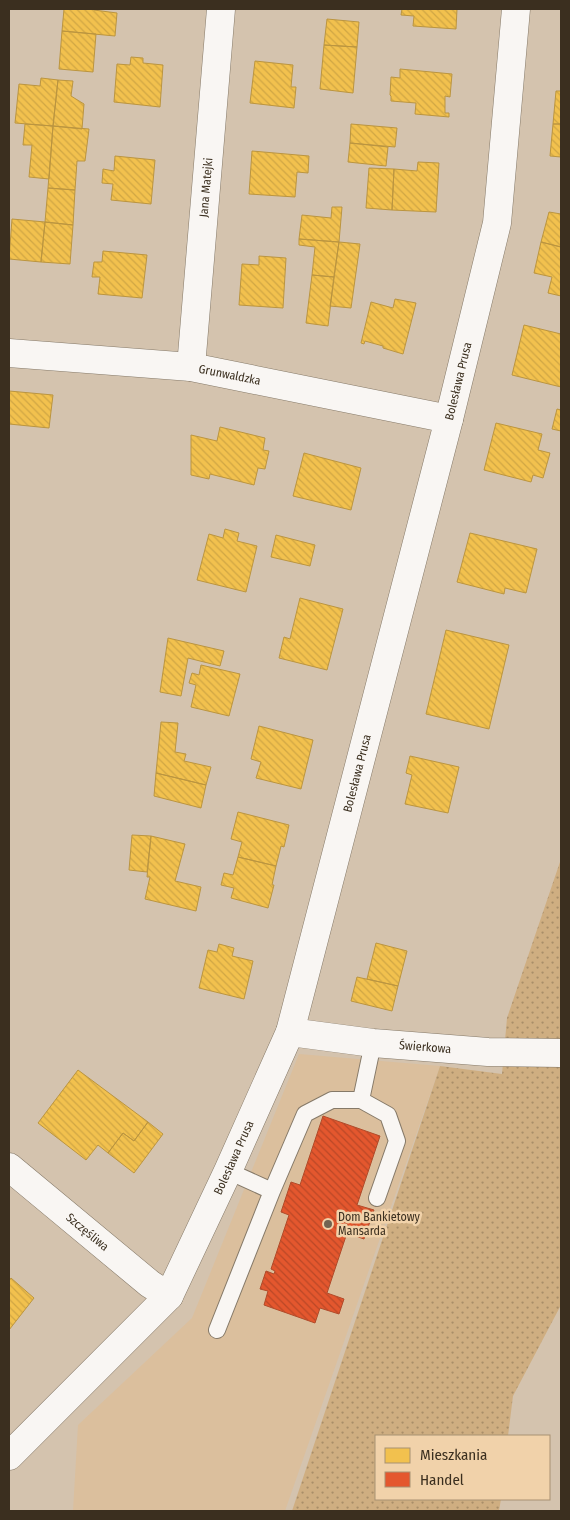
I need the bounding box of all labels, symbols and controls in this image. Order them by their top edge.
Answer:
street label: Jana Matejki [197,157,216,218]
street label: Bolesława Prusa [442,340,475,422]
street label: Grunwaldzka [198,362,262,388]
street label: Bolesława Prusa [340,733,374,814]
street label: Świerkowa [398,1037,452,1056]
street label: Bolesława Prusa [211,1118,257,1197]
street label: Szczęśliwa [63,1210,112,1254]
place label: Dom Bankietowy Mansarda [338,1210,421,1238]
marker: Dom Bankietowy Mansarda [322,1218,334,1230]
legend [375,1435,550,1500]
text: Mieszkania [420,1446,487,1464]
text: Handel [420,1471,464,1489]

